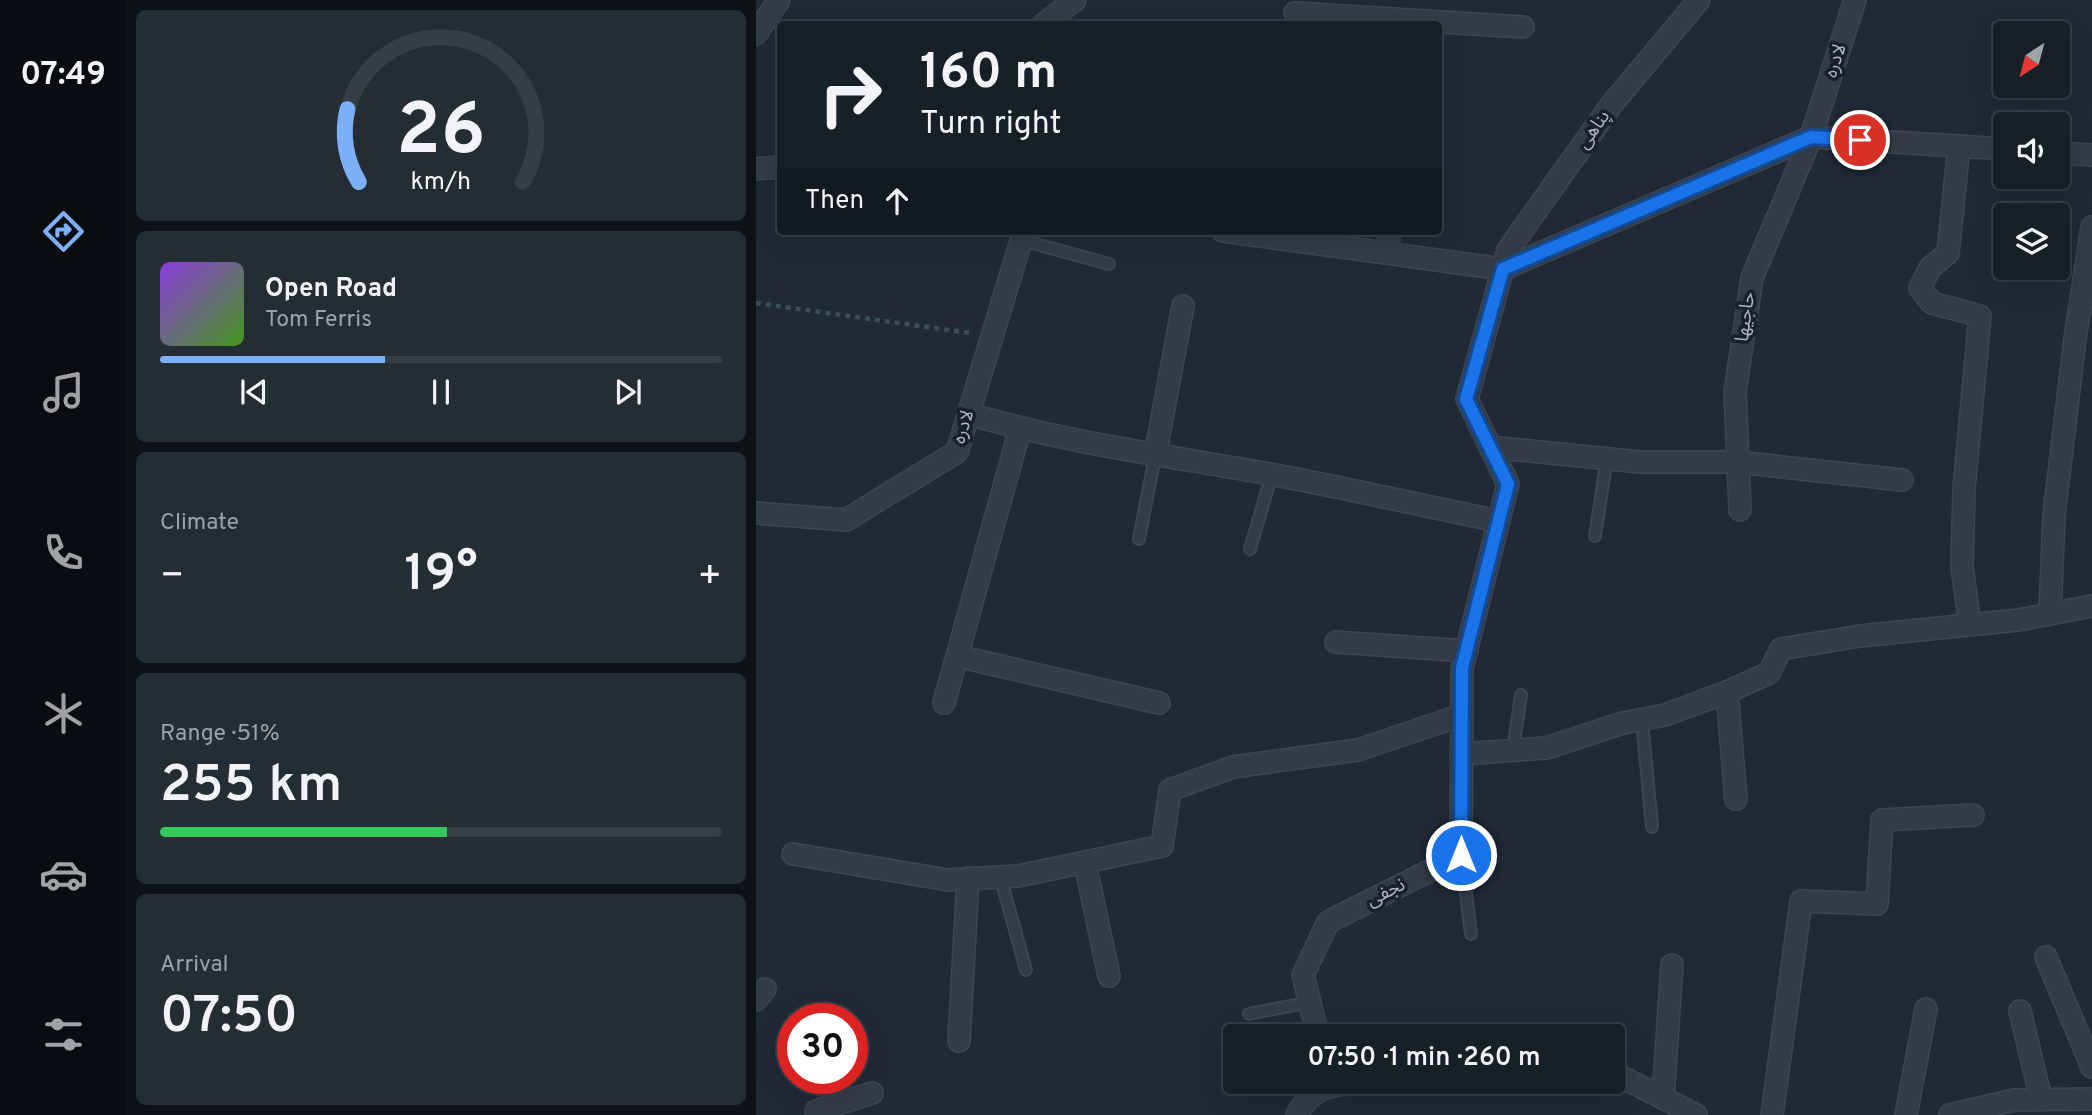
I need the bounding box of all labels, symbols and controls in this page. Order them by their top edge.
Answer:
north arrow [1993,21,2070,98]
map controls [1993,21,2070,280]
street label: لادره [1819,41,1853,81]
text: 160 m [920,44,1057,106]
icon: right [805,49,896,140]
text: 07:49 [20,56,106,96]
text: 26 [396,88,486,180]
text: Turn right [920,105,1062,145]
street label: پناهی [1572,106,1616,154]
pin [1830,110,1890,170]
button: sound [1993,112,2070,189]
icon: arrive [1841,121,1879,159]
text: km/h [411,166,471,198]
icon: ahead [878,182,916,220]
text: Then [805,185,864,218]
button: layers [1993,203,2070,280]
icon: directions [39,207,88,256]
text: Open Road [265,273,397,306]
street label: حاجیها [1731,290,1761,344]
text: Tom Ferris [265,306,372,335]
icon: music [39,368,88,417]
icon: previous [235,373,273,411]
icon: pause [422,373,460,411]
icon: next [609,373,647,411]
street label: لادره [948,407,980,447]
text: Climate [160,509,239,538]
icon: phone [39,528,88,577]
text: 19° [404,543,478,609]
text: − [160,553,185,602]
text: + [697,553,722,602]
icon: climate [39,689,88,738]
text: Range · 51% [160,720,280,749]
text: 255 km [160,754,342,820]
position arrow [1424,818,1498,892]
icon: car [39,850,88,899]
street label: نجفی [1362,873,1410,913]
text: Arrival [160,951,229,980]
text: 07:50 [160,985,298,1051]
speed limit sign: 30 [777,1003,868,1094]
icon: filters [39,1010,88,1059]
text: 07:50 · 1 min · 260 m [1307,1042,1541,1075]

